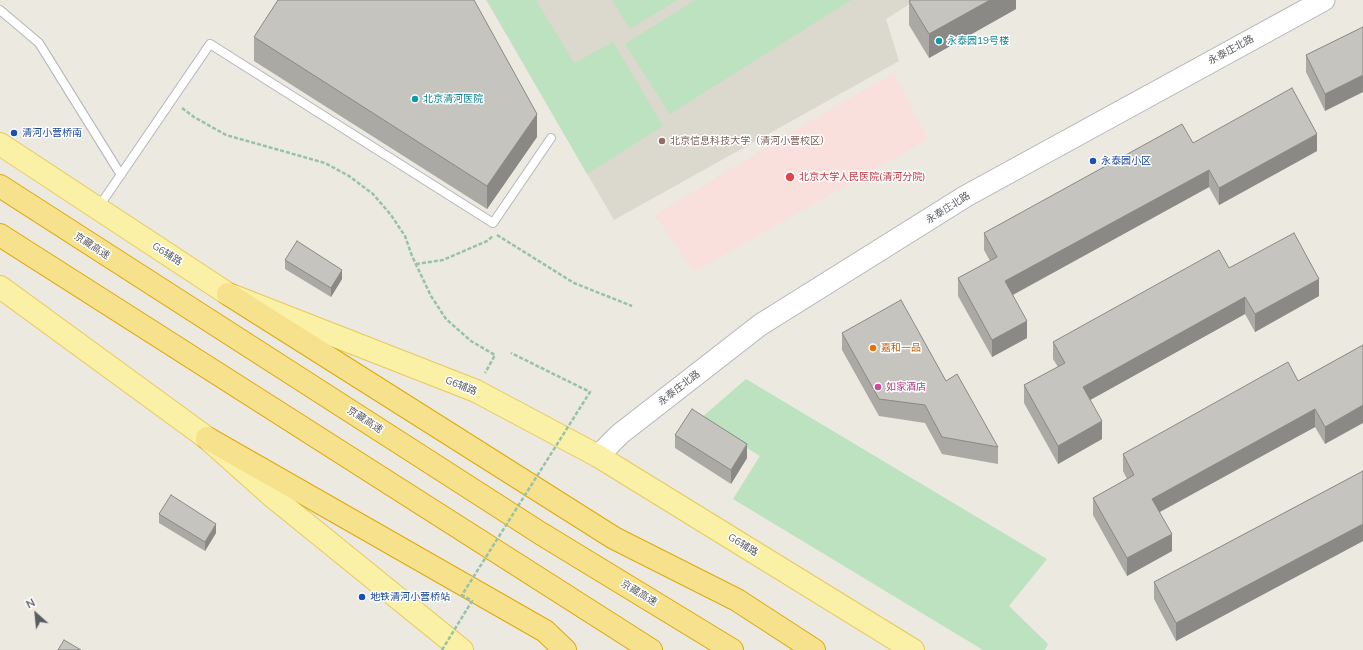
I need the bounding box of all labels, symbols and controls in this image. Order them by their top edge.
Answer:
street label: 永泰庄北路 [1206,33,1256,67]
place label: 永泰园19号楼 [947,35,1009,47]
marker: 永泰园19号楼 [934,36,944,46]
place label: 北京清河医院 [423,93,483,105]
marker: 北京清河医院 [410,94,420,104]
place label: 清河小营桥南 [22,127,82,139]
marker: 清河小营桥南 [9,128,19,138]
place label: 北京信息科技大学（清河小营校区） [670,135,830,147]
marker: 北京信息科技大学（清河小营校区） [657,136,667,146]
place label: 永泰园小区 [1101,155,1151,167]
marker: 永泰园小区 [1088,156,1098,166]
marker: 北京大学人民医院(清河分院) [784,171,796,183]
place label: 北京大学人民医院(清河分院) [799,171,925,183]
street label: 永泰庄北路 [924,190,972,226]
street label: 京藏高速 [72,230,112,262]
street label: G6辅路 [150,240,184,268]
place label: 嘉和一品 [881,342,921,354]
marker: 嘉和一品 [868,343,878,353]
street label: 永泰庄北路 [656,368,702,408]
street label: G6辅路 [443,374,479,398]
place label: 如家酒店 [886,381,926,393]
marker: 如家酒店 [873,382,883,392]
street label: 京藏高速 [345,404,385,436]
street label: G6辅路 [726,531,760,559]
street label: 京藏高速 [619,578,659,608]
place label: 地铁清河小营桥站 [370,591,450,603]
marker: 地铁清河小营桥站 [357,592,367,602]
north arrow [16,594,56,634]
text: N [24,595,37,611]

